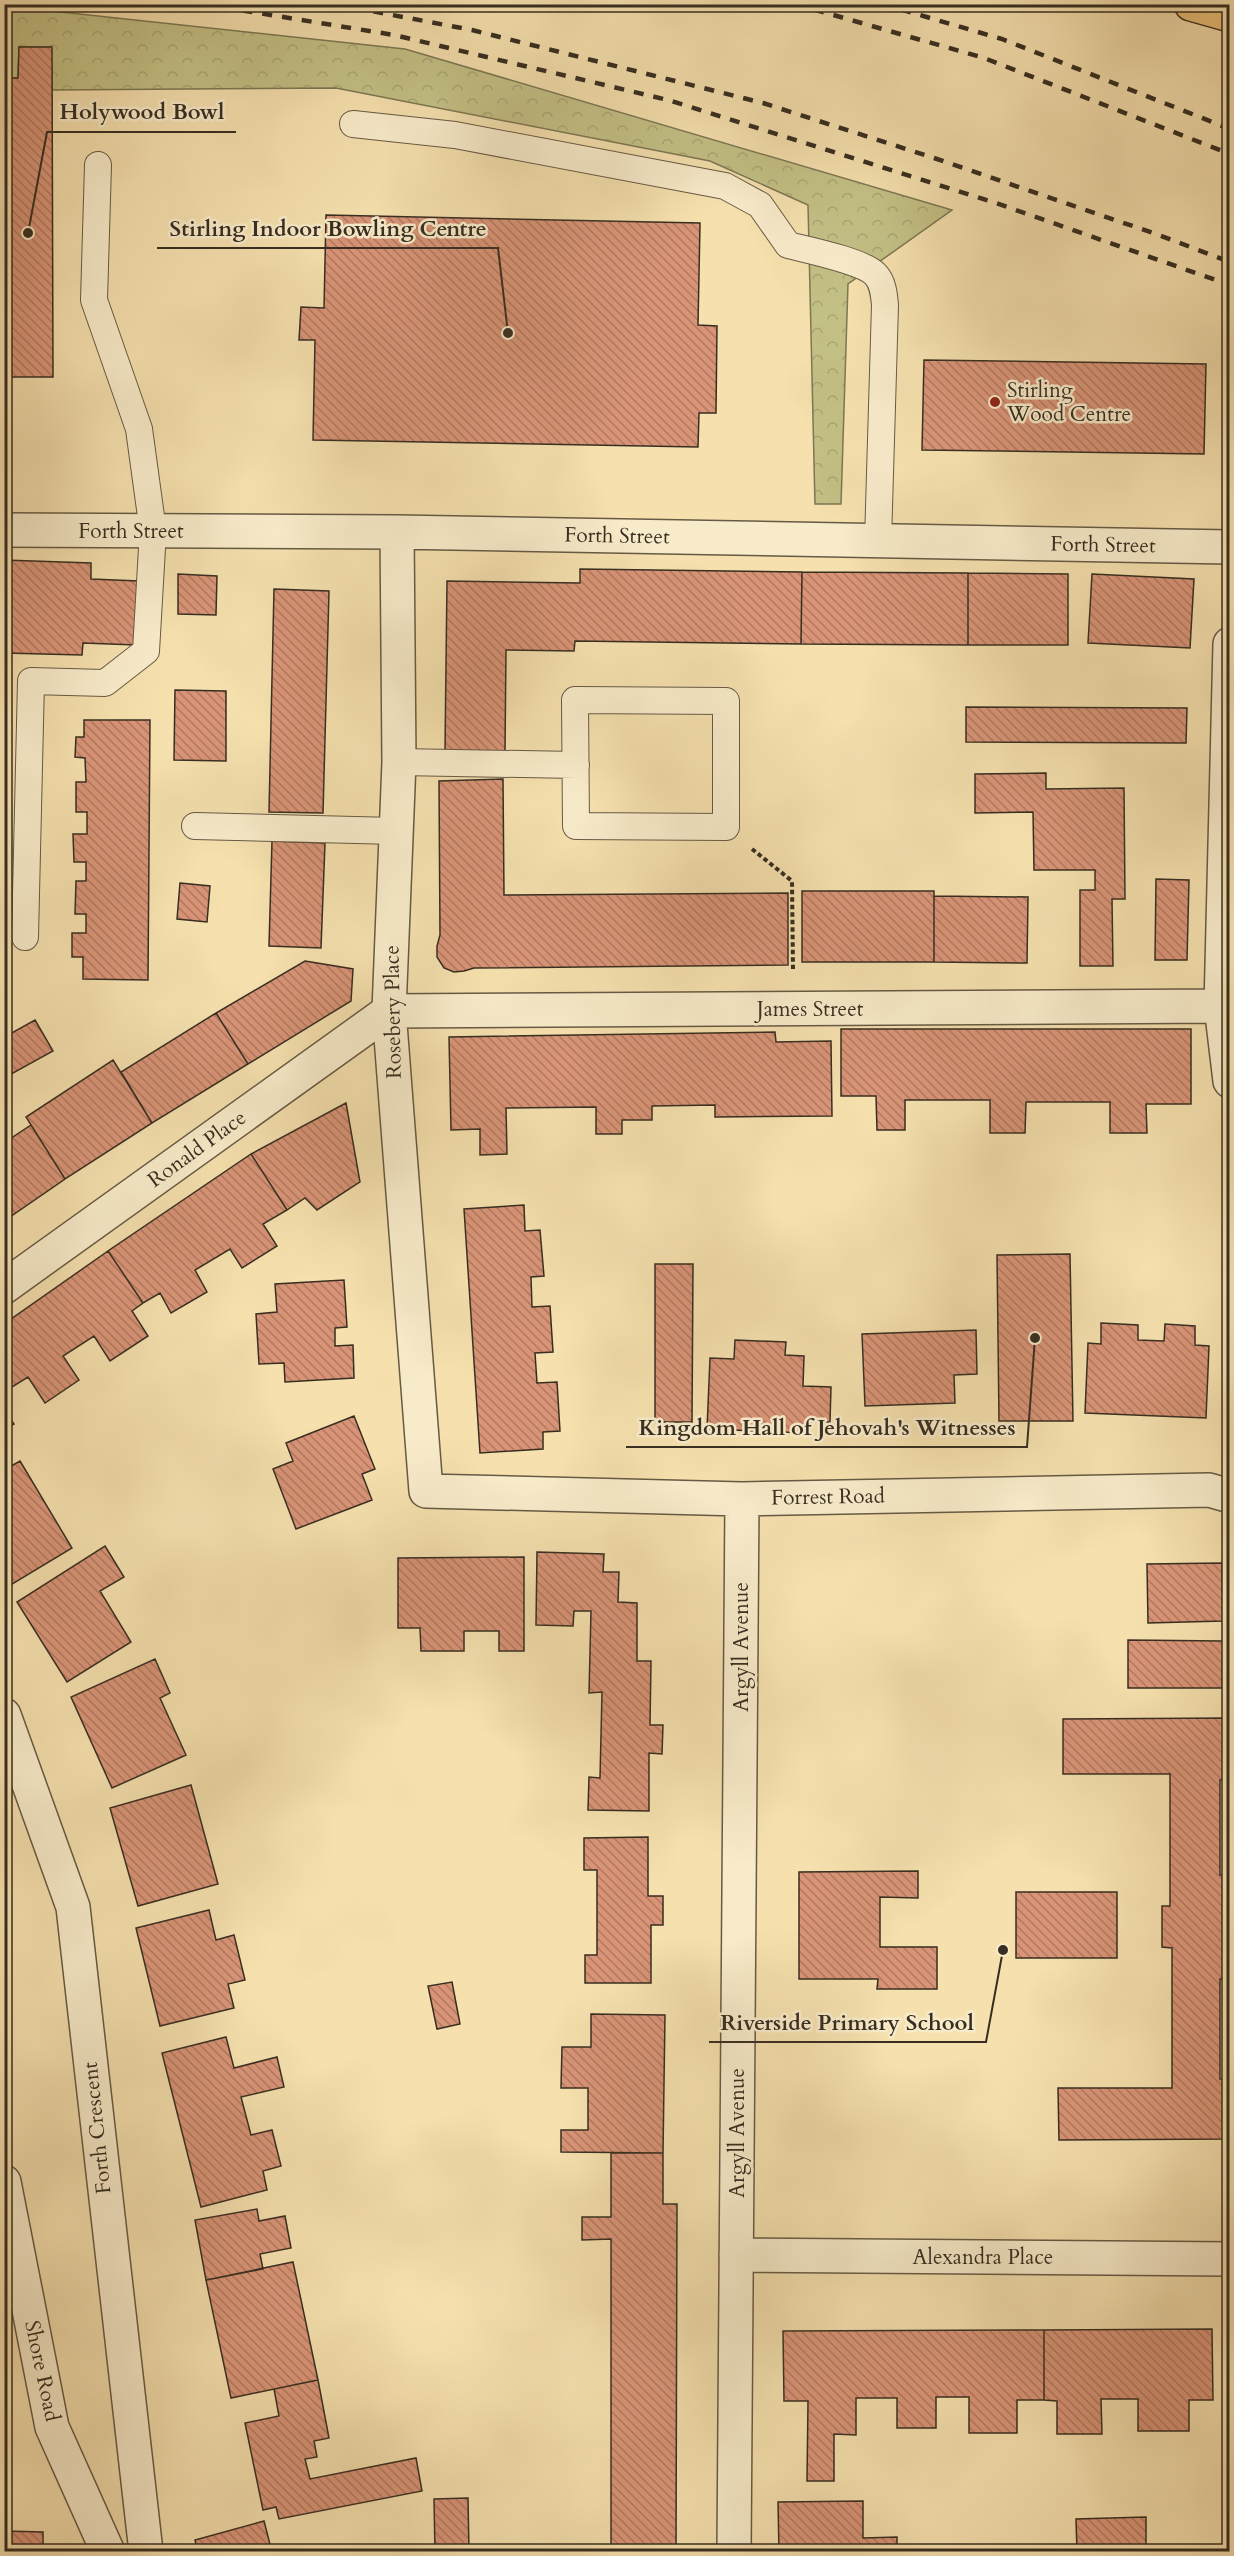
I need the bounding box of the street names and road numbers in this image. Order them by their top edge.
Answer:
street label: Forth Street [78,517,184,546]
street label: Forth Street [564,521,670,551]
street label: Forth Street [1050,530,1156,560]
street label: Rosebery Place [377,945,409,1079]
street label: James Street [754,995,864,1024]
street label: Ronald Place [142,1103,252,1195]
street label: Forrest Road [771,1482,885,1512]
street label: Argyll Avenue [727,1582,756,1712]
street label: Forth Crescent [76,2060,118,2196]
street label: Argyll Avenue [723,2068,752,2198]
street label: Alexandra Place [913,2243,1053,2272]
street label: Shore Road [17,2318,67,2424]

